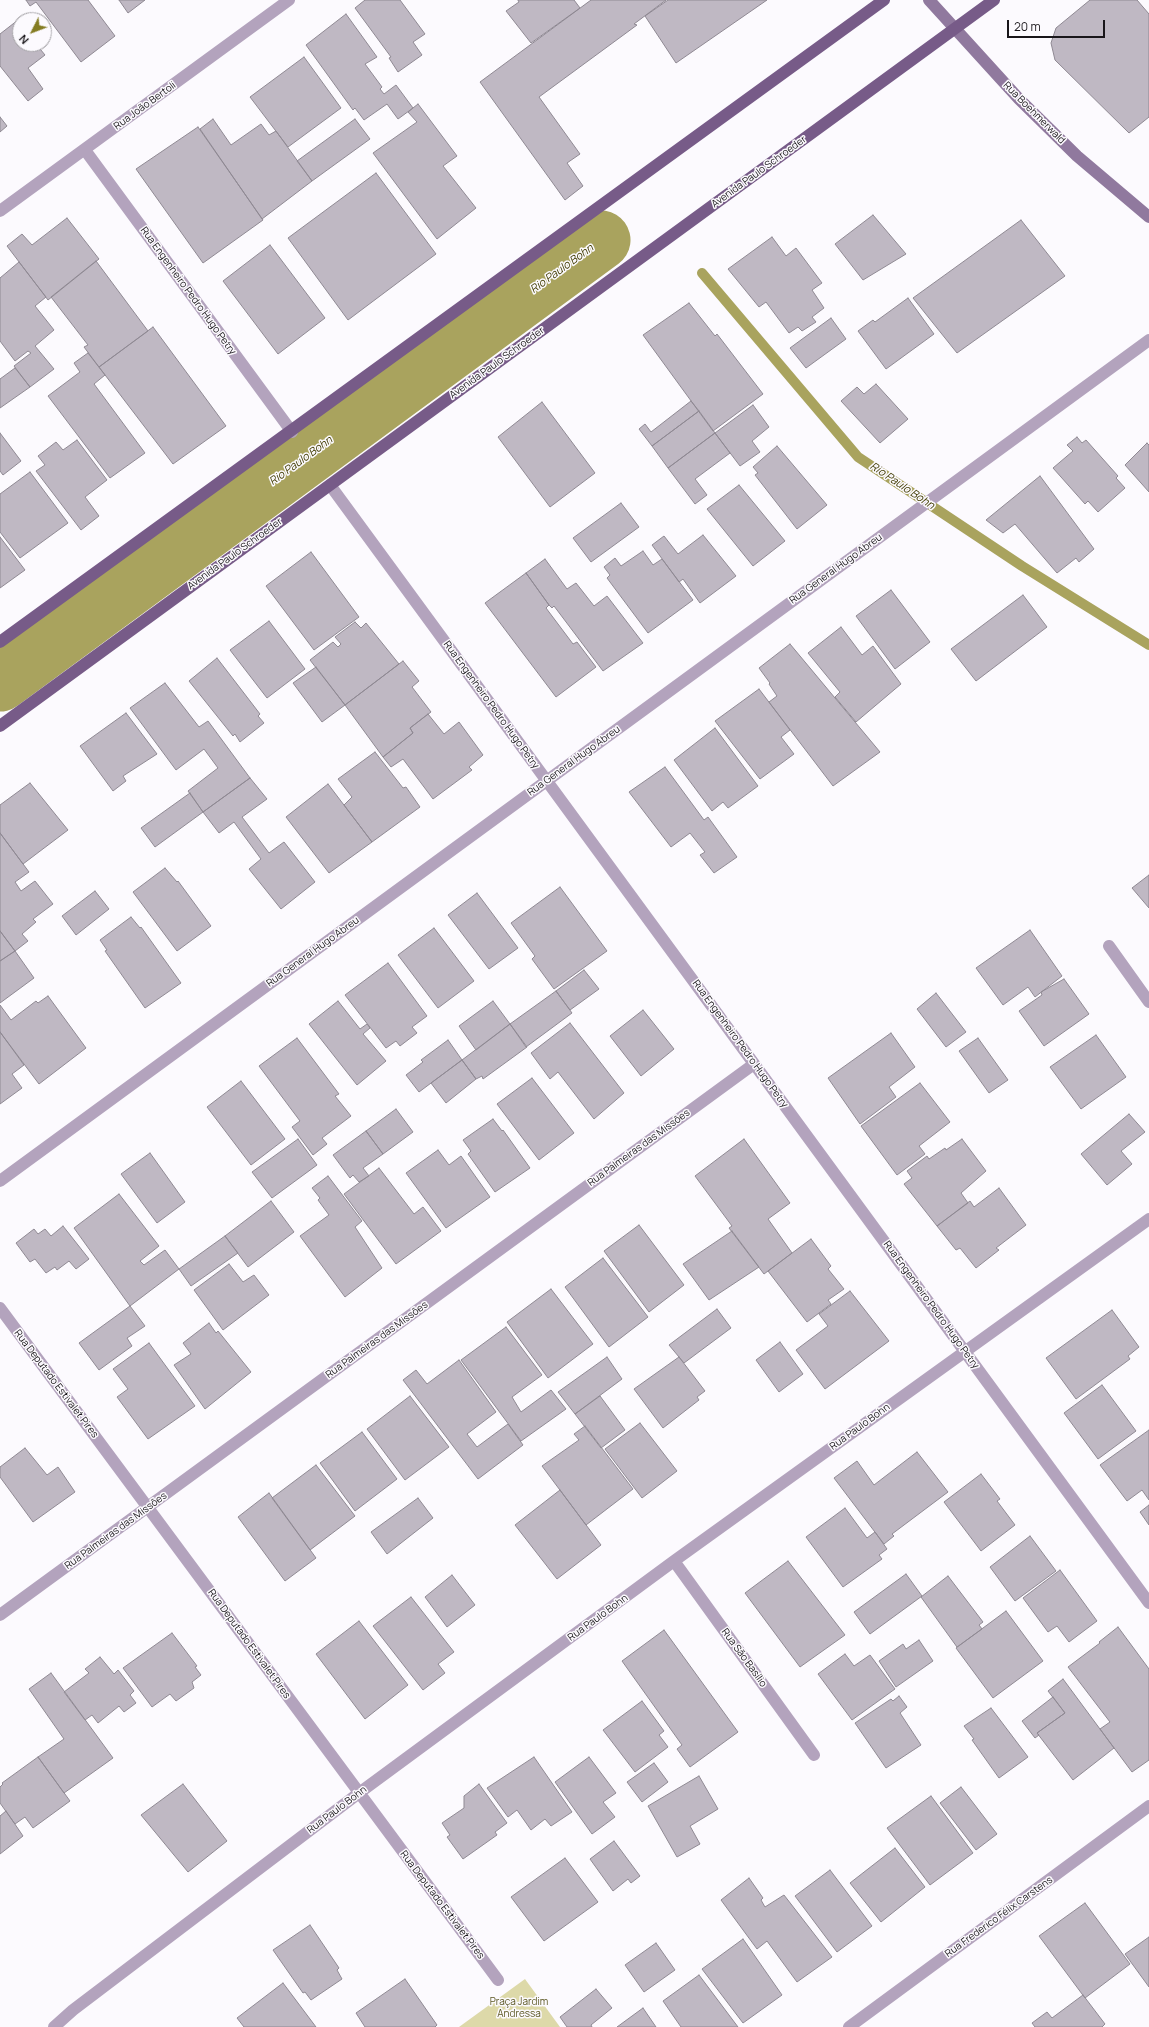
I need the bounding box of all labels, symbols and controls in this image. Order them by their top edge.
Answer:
north arrow [12,12,52,52]
scale bar [1009,12,1107,38]
text: 20 m [1014,18,1041,35]
text: N [15,32,32,48]
street label: Rua João Bertoli [112,79,178,133]
street label: Rua Boehmerwald [1001,80,1067,146]
street label: Avenida Paulo Schroeder [709,134,809,210]
street label: Rua Engenheiro Pedro Hugo Petry [138,225,238,357]
water label: Rio Paulo Bohn [528,242,596,296]
street label: Avenida Paulo Schroeder [447,325,547,401]
water label: Rio Paulo Bohn [267,434,335,488]
water label: Rio Paulo Bohn [867,460,937,512]
street label: Avenida Paulo Schroeder [185,516,285,592]
street label: Rua General Hugo Abreu [787,531,885,607]
street label: Rua Engenheiro Pedro Hugo Petry [441,639,541,771]
street label: Rua General Hugo Abreu [525,723,623,799]
street label: Rua General Hugo Abreu [264,914,362,990]
street label: Rua Engenheiro Pedro Hugo Petry [690,978,790,1110]
street label: Rua Palmeiras das Missões [586,1107,692,1189]
street label: Rua Engenheiro Pedro Hugo Petry [881,1239,981,1371]
street label: Rua Palmeiras das Missões [324,1299,430,1381]
street label: Rua Deputado Estivalet Pires [11,1328,101,1440]
street label: Rua Paulo Bohn [828,1401,892,1453]
street label: Rua Palmeiras das Missões [63,1490,169,1572]
street label: Rua Deputado Estivalet Pires [205,1587,293,1701]
street label: Rua Paulo Bohn [566,1592,630,1644]
street label: Rua São Basílio [719,1626,769,1690]
street label: Rua Paulo Bohn [305,1784,369,1836]
street label: Rua Deputado Estivalet Pires [397,1849,487,1961]
street label: Rua Frederico Félix Carstens [943,1874,1055,1960]
park label: Praça Jardim Andressa [490,1996,548,2020]

